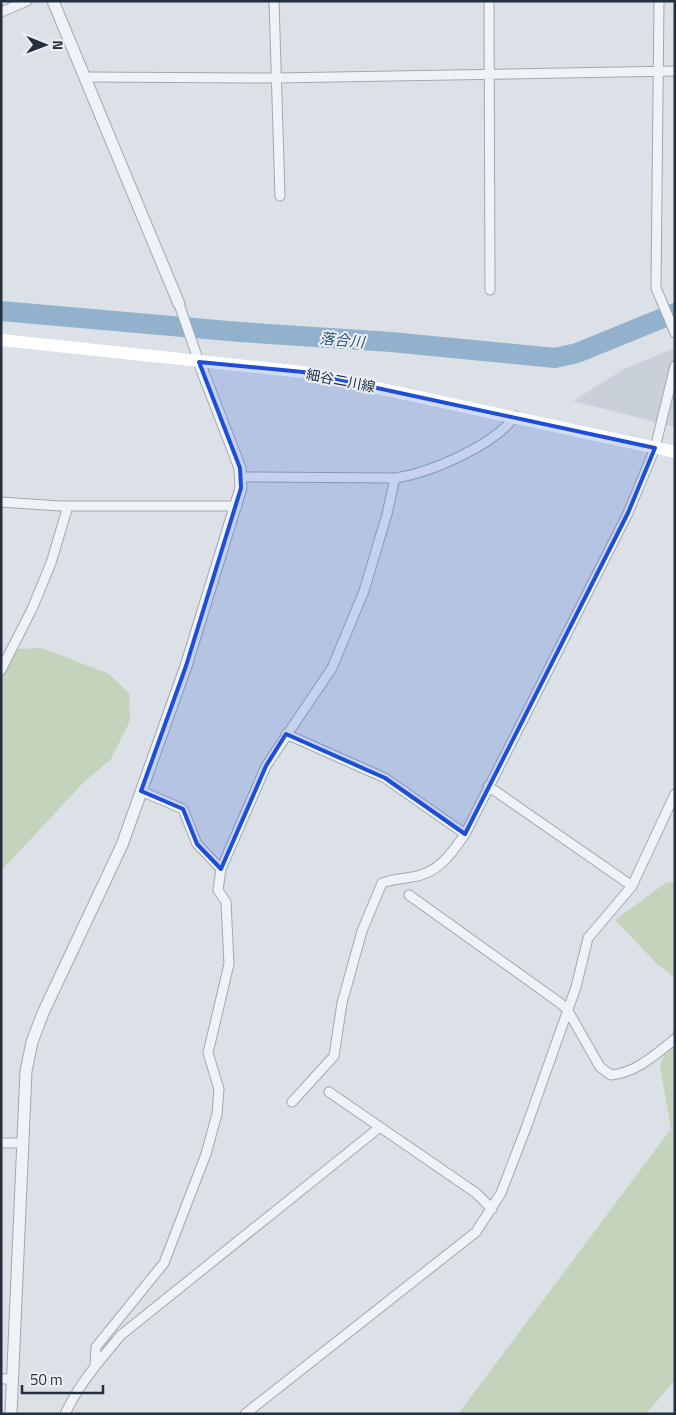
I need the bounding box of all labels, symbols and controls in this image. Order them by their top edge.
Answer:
north arrow [20,20,70,70]
text: N [48,40,69,50]
water label: 落合川 [319,327,367,354]
street label: 細谷二川線 [305,363,377,397]
scale bar [22,1362,104,1394]
text: 50 m [30,1368,63,1391]

